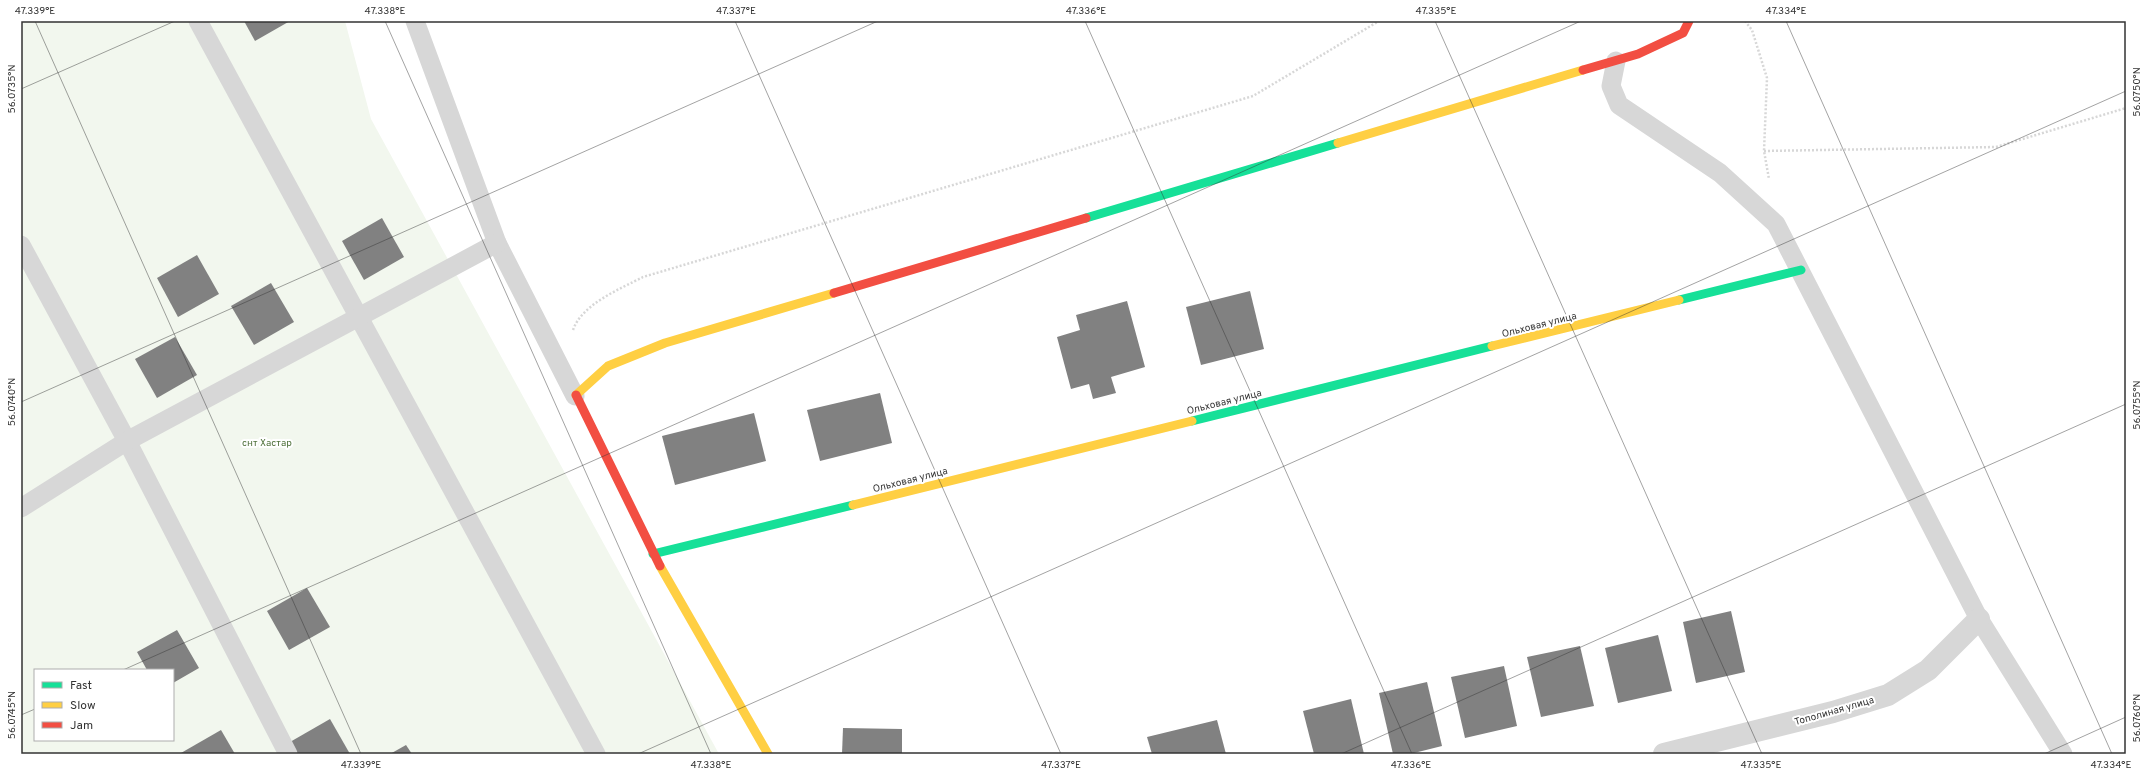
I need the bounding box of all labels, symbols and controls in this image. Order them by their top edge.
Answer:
text: 47.339°E [15,5,55,18]
text: 47.338°E [365,5,405,18]
text: 47.337°E [716,5,756,18]
text: 47.336°E [1066,5,1106,18]
text: 47.335°E [1416,5,1456,18]
text: 47.334°E [1766,5,1806,18]
text: 56.0735°N [6,64,19,114]
text: 56.0750°N [2131,67,2144,117]
street label: Ольховая улица [1501,310,1578,341]
text: 56.0740°N [6,378,19,426]
text: 56.0755°N [2131,380,2144,430]
street label: Ольховая улица [1186,387,1263,418]
park label: снт Хастар [242,437,292,450]
street label: Ольховая улица [872,465,949,496]
legend [34,669,174,741]
text: Fast [70,678,92,694]
text: 56.0745°N [6,691,19,739]
street label: Тополиная улица [1793,694,1876,729]
text: 56.0760°N [2131,694,2144,742]
text: Slow [70,698,96,714]
text: Jam [70,718,93,734]
text: 47.339°E [341,759,381,772]
text: 47.338°E [691,759,731,772]
text: 47.337°E [1041,759,1081,772]
text: 47.336°E [1391,759,1431,772]
text: 47.335°E [1741,759,1781,772]
text: 47.334°E [2091,759,2131,772]

